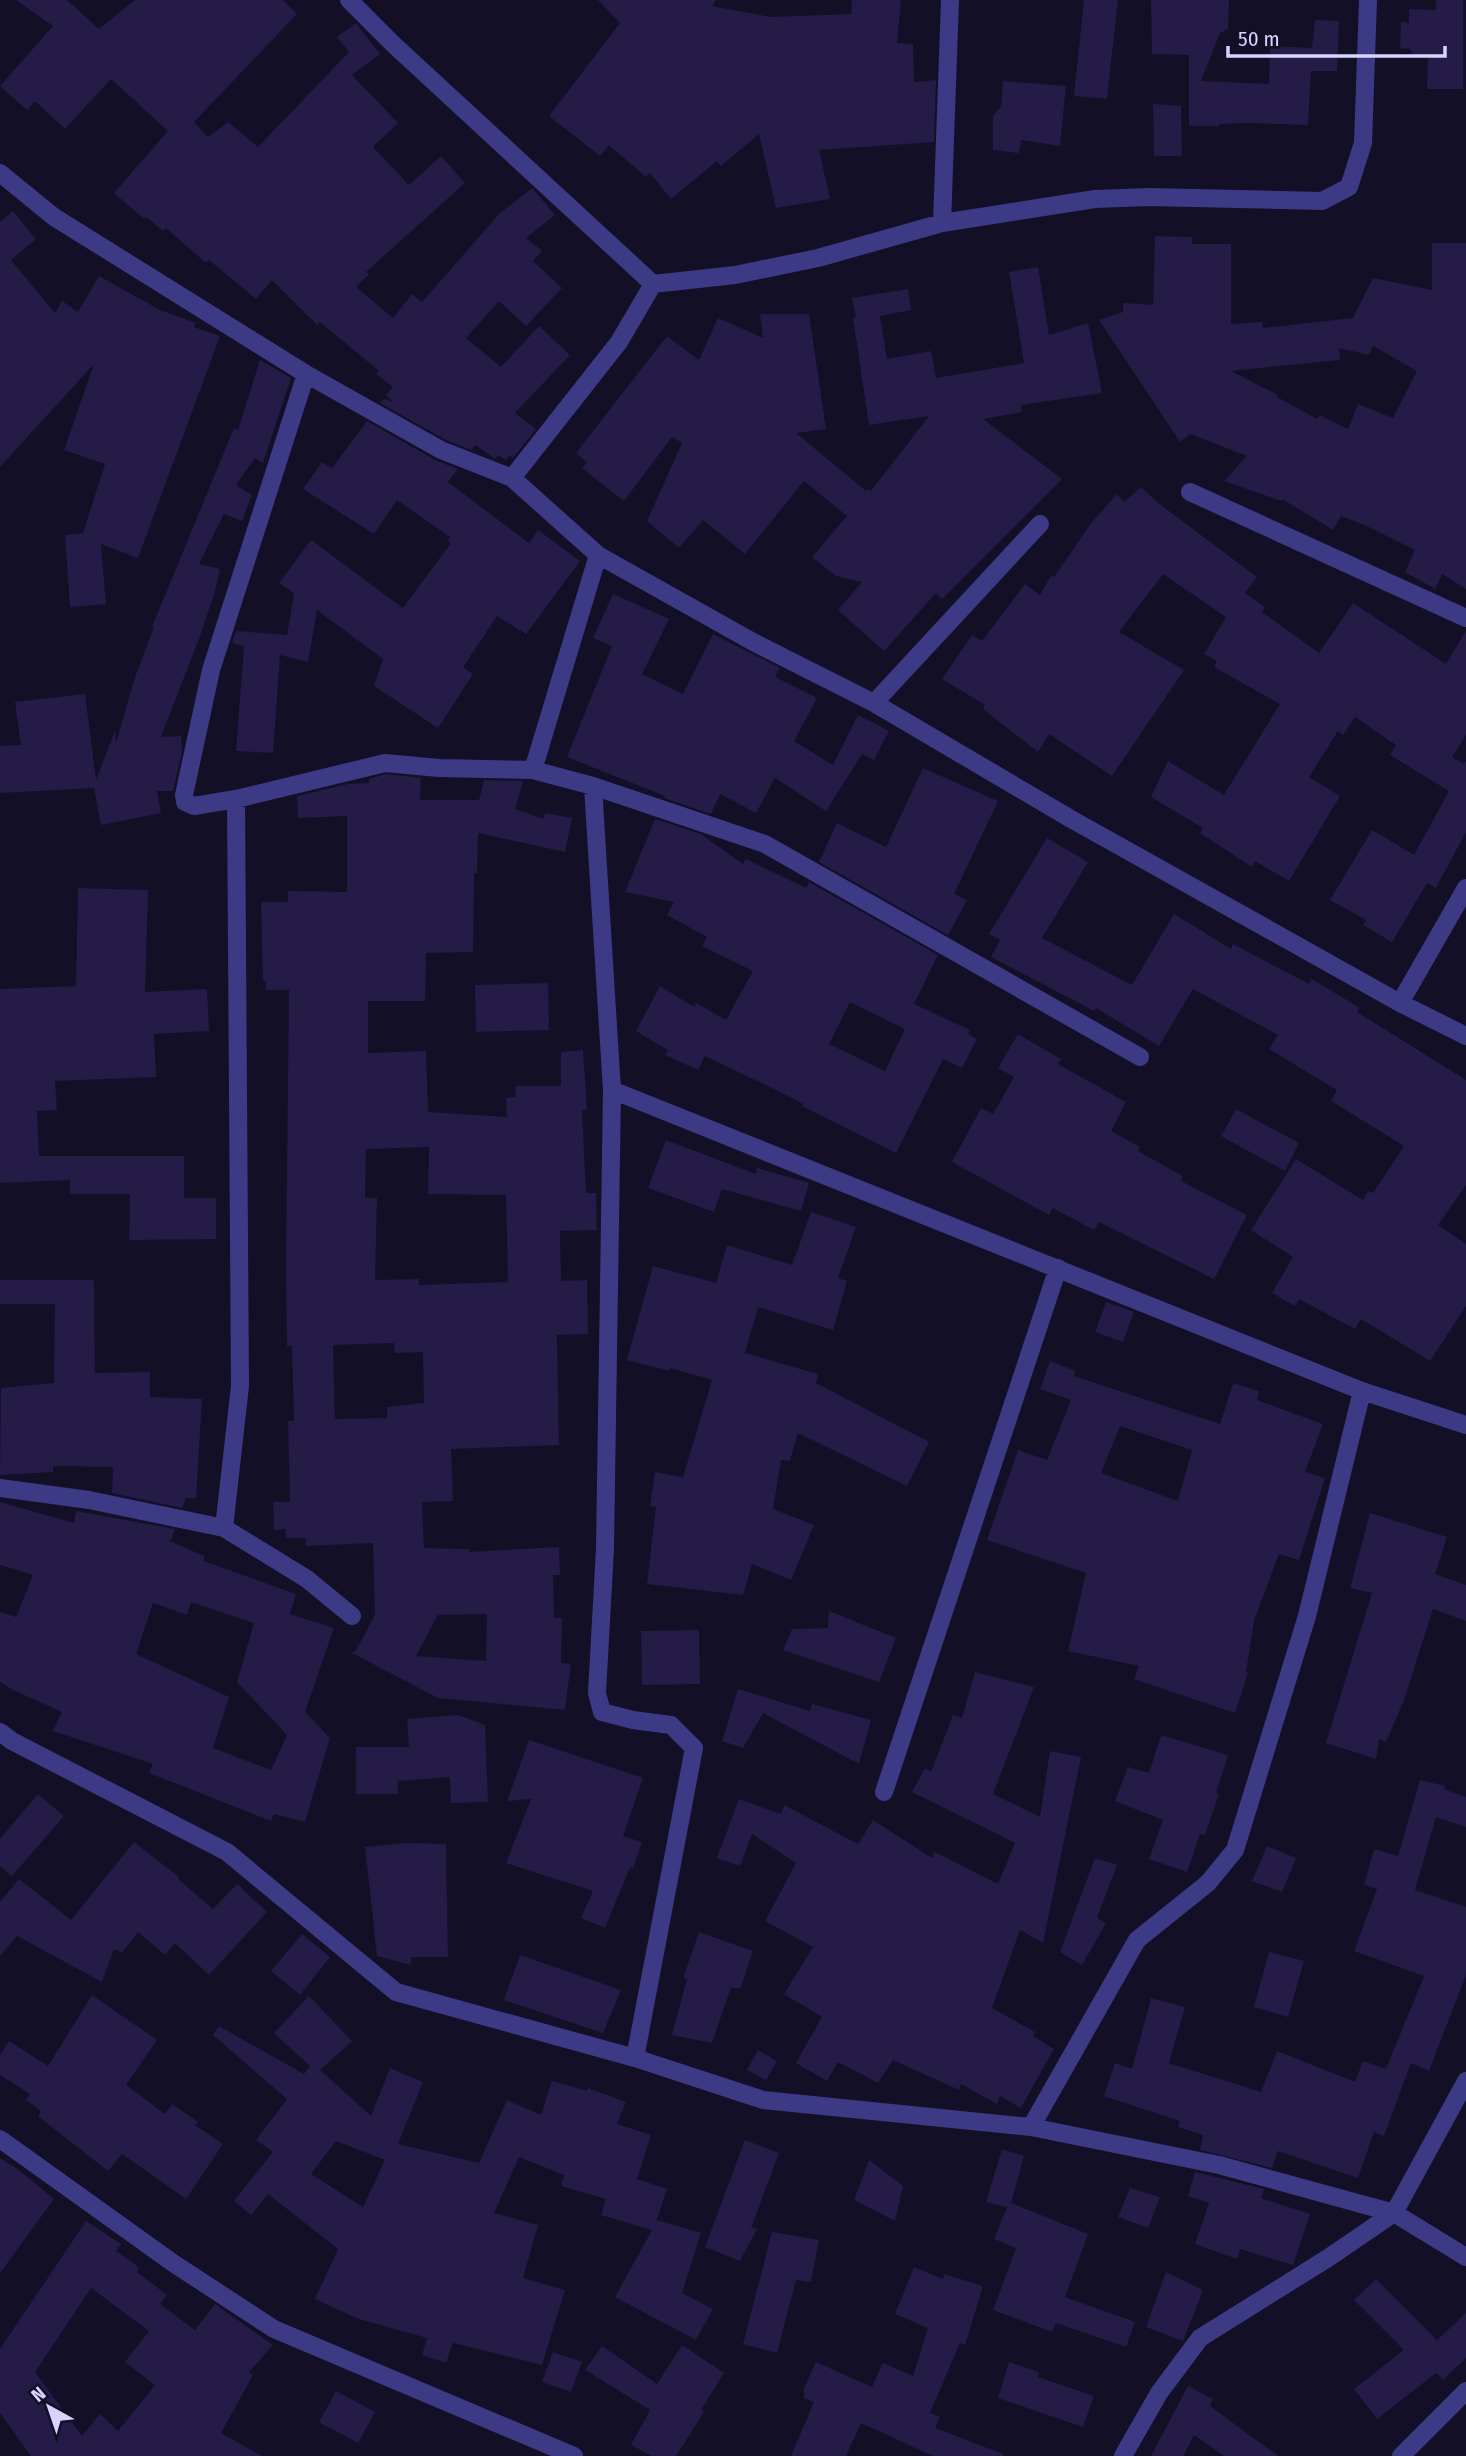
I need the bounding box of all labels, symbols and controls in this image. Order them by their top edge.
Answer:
scale bar [1228,14,1445,58]
text: 50 m [1238,26,1280,52]
north arrow [14,2372,84,2442]
text: N [27,2382,50,2407]

